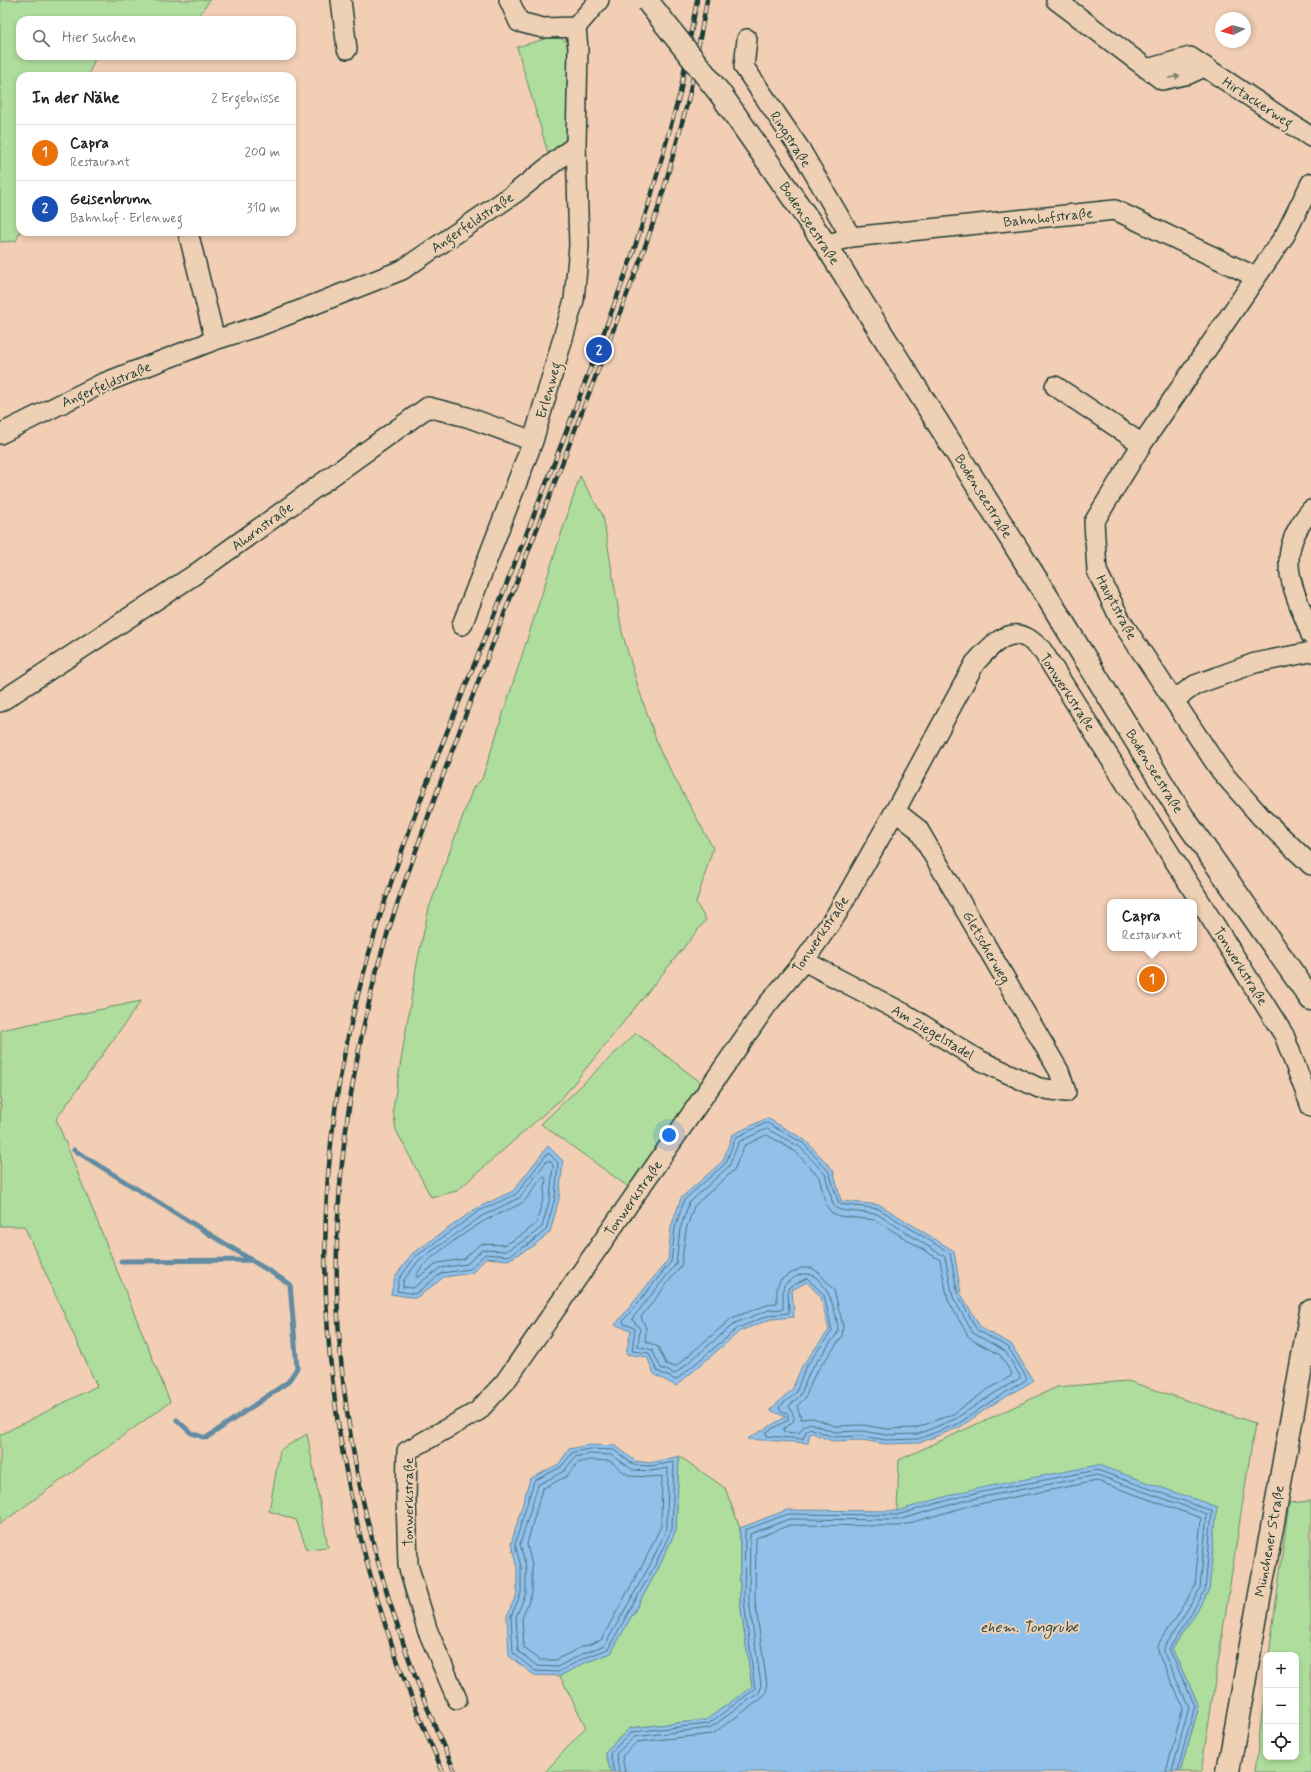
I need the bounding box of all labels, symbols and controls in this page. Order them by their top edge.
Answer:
north arrow [1215,12,1251,48]
search box [16,16,296,60]
icon: search [30,27,52,49]
text: Hier suchen [62,28,136,48]
street label: Hirtackerweg [1217,73,1296,134]
one-way arrow [1168,74,1181,80]
text: In der Nähe [32,87,120,109]
text: 2 Ergebnisse [211,90,280,107]
street label: Ringstraße [765,108,815,172]
text: Capra [70,134,109,154]
text: 1 [42,144,48,161]
text: 200 m [245,144,280,161]
text: Restaurant [70,154,130,171]
street label: Bodenseestraße [775,179,844,268]
street label: Angerfeldstraße [428,188,519,259]
text: Geisenbrunn [70,190,152,210]
text: 2 [42,200,48,217]
text: 310 m [247,200,280,217]
street label: Bahnhofstraße [1002,204,1094,232]
text: Bahnhof · Erlenweg [70,210,183,227]
pin: 2 [586,335,612,365]
street label: Angerfeldstraße [59,358,155,414]
street label: Erlenweg [532,360,568,421]
street label: Bodenseestraße [950,451,1016,542]
street label: Ahornstraße [228,498,297,555]
street label: Hauptstraße [1091,572,1141,643]
street label: Tonwerkstraße [1035,650,1099,735]
street label: Bodenseestraße [1121,726,1187,817]
street label: Tonwerkstraße [788,893,853,977]
popup [1107,899,1197,951]
text: Capra [1122,907,1161,927]
street label: Gletscherweg [957,908,1014,987]
street label: Tonwerkstraße [1209,924,1271,1009]
text: Restaurant [1122,927,1182,944]
pin: 1 [1139,964,1165,994]
street label: Am Ziegelstadel [887,1001,977,1065]
your location [659,1125,679,1145]
street label: Tonwerkstraße [601,1157,667,1240]
street label: Tonwerkstraße [400,1457,418,1547]
street label: Münchener Straße [1251,1484,1289,1598]
water label: ehem. Tongrube [980,1618,1080,1639]
map controls [1263,1652,1299,1760]
button: + [1263,1652,1299,1688]
button: − [1263,1688,1299,1724]
button: locate [1263,1724,1299,1760]

